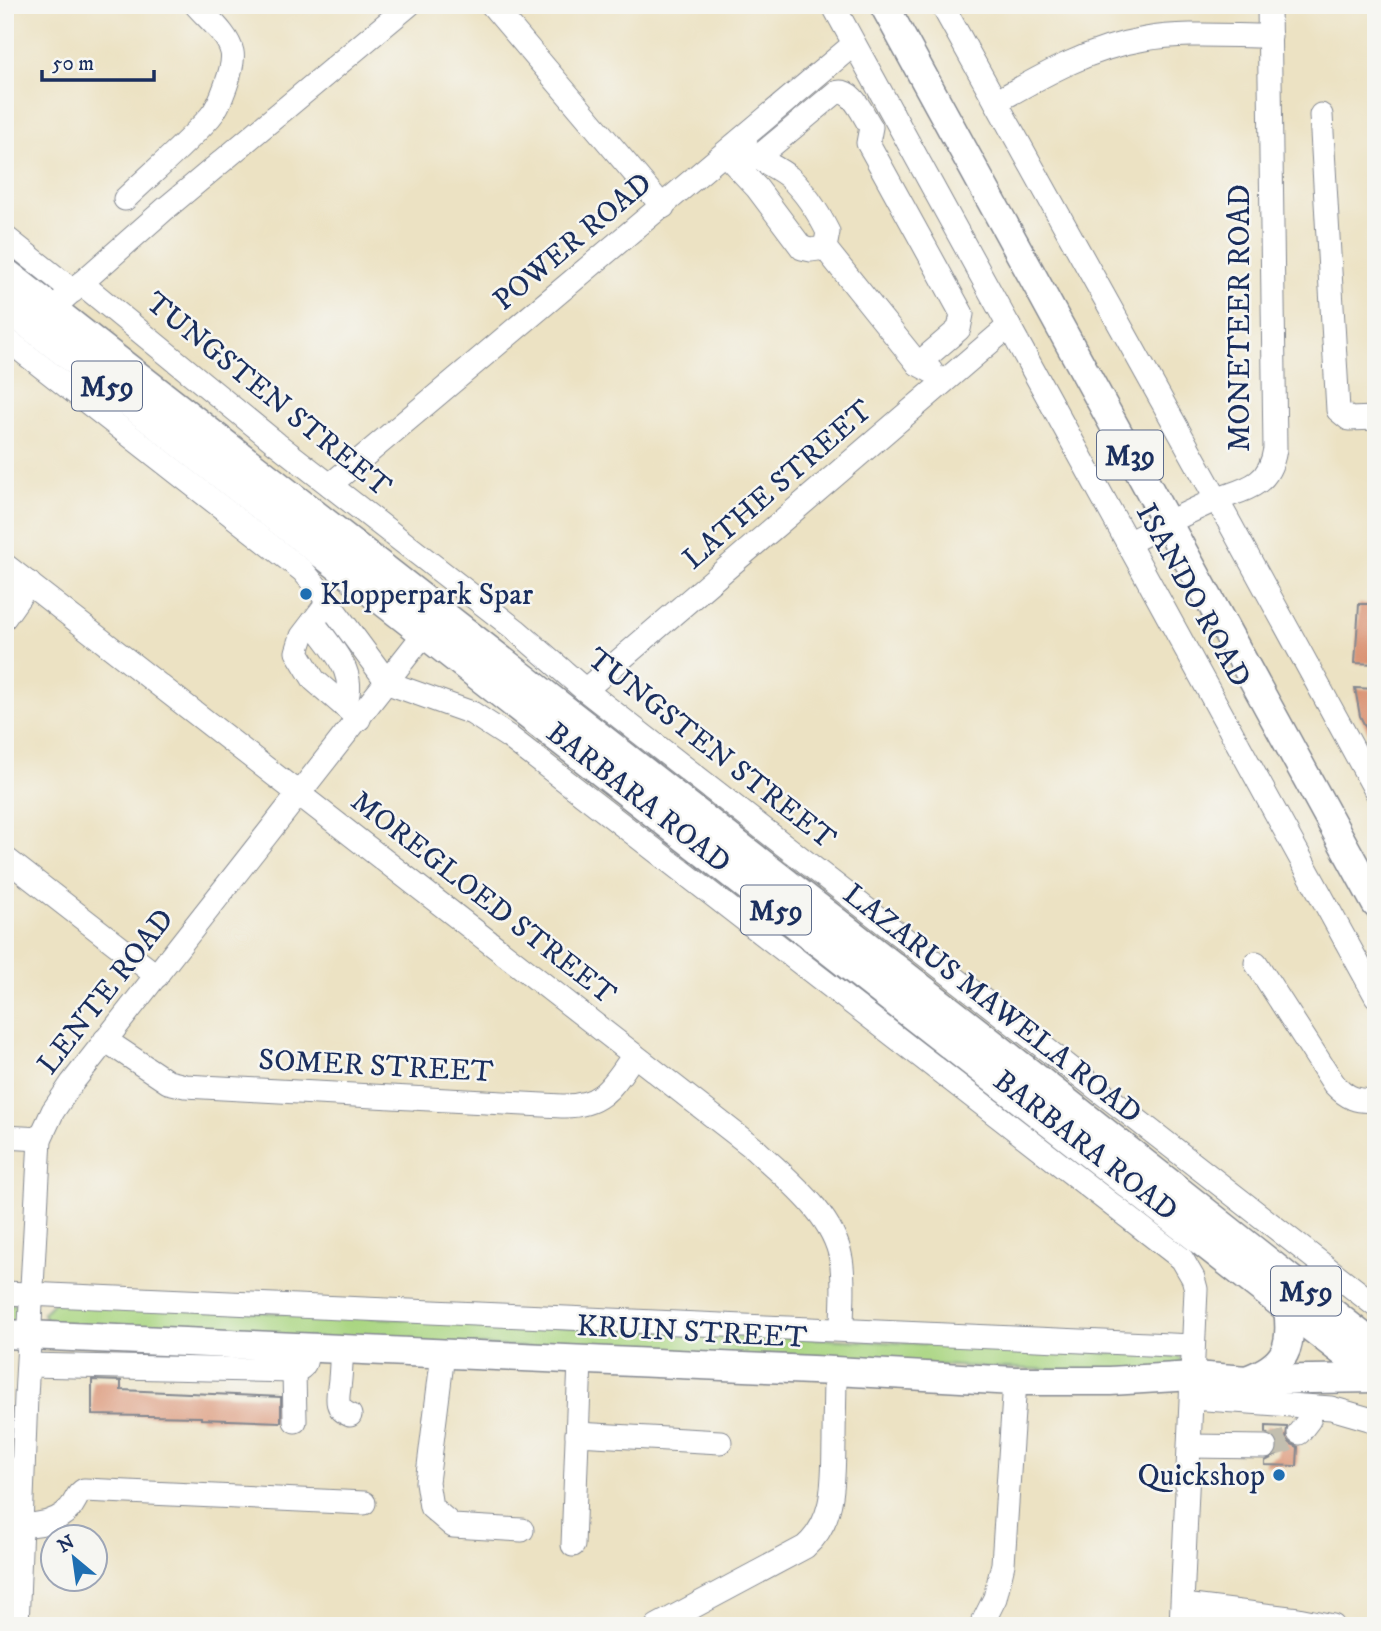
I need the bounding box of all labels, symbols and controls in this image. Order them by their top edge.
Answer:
scale bar [42,38,154,82]
text: 50 m [52,51,94,77]
street label: POWER ROAD [486,165,660,319]
street label: MONETEER ROAD [1222,184,1259,452]
street label: TUNGSTEN STREET [138,285,399,506]
road number: M59 [72,362,142,410]
street label: LATHE STREET [675,392,881,578]
road number: M39 [1097,430,1163,480]
street label: ISANDO ROAD [1127,498,1258,694]
place label: Klopperpark Spar [320,577,533,614]
marker: Klopperpark Spar [298,586,314,602]
street label: TUNGSTEN STREET [579,641,843,858]
street label: BARBARA ROAD [539,715,738,882]
street label: MOREGLOED STREET [343,783,623,1013]
street label: LAZARUS MAWELA ROAD [835,876,1149,1132]
road number: M59 [741,886,811,934]
street label: LENTE ROAD [30,902,182,1082]
street label: SOMER STREET [257,1042,495,1091]
street label: BARBARA ROAD [986,1063,1185,1230]
road number: M59 [1271,1266,1341,1316]
street label: KRUIN STREET [576,1308,808,1357]
place label: Quickshop [1137,1458,1265,1495]
marker: Quickshop [1271,1467,1287,1483]
north arrow [38,1522,108,1592]
text: N [54,1530,79,1558]

